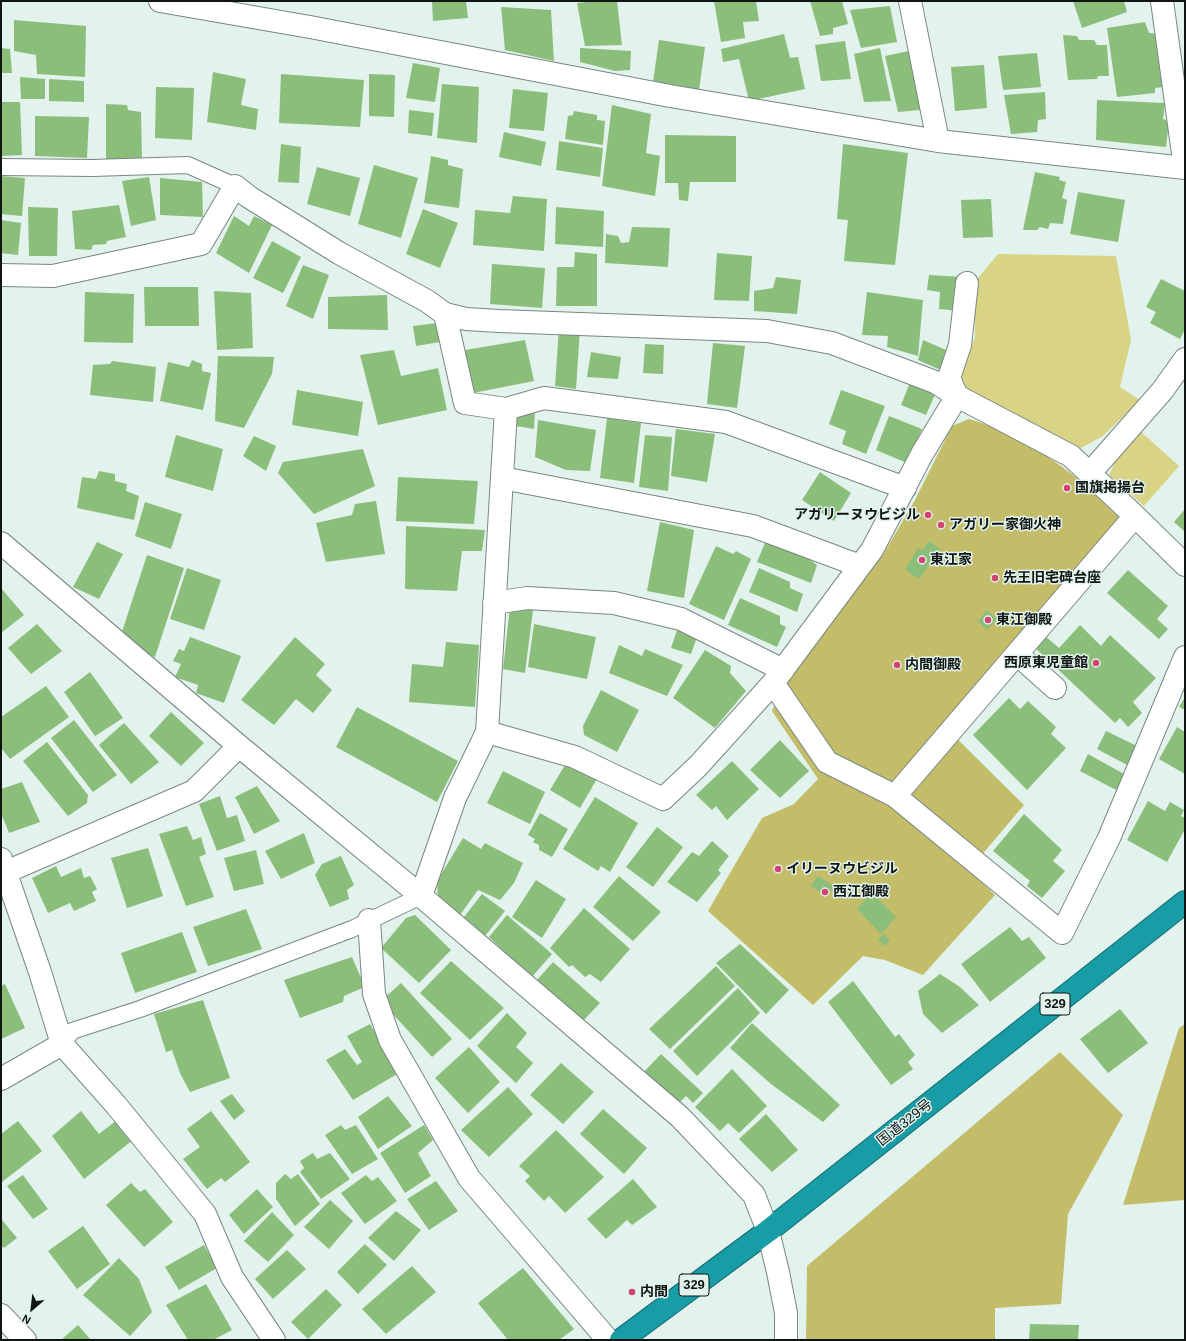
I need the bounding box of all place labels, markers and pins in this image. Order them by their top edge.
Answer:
place label: 国旗掲揚台 [1075,480,1145,496]
marker: 国旗掲揚台 [1062,483,1072,493]
place label: アガリーヌウビジル [794,507,920,523]
marker: アガリーヌウビジル [923,510,933,520]
place label: アガリー家御火神 [949,517,1061,533]
marker: アガリー家御火神 [936,520,946,530]
place label: 東江家 [930,552,972,568]
marker: 東江家 [917,555,927,565]
place label: 先王旧宅碑台座 [1003,570,1101,586]
marker: 先王旧宅碑台座 [990,573,1000,583]
place label: 東江御殿 [996,612,1052,628]
marker: 東江御殿 [983,615,993,625]
place label: 西原東児童館 [1004,655,1088,671]
place label: 内間御殿 [905,657,961,673]
marker: 西原東児童館 [1091,658,1101,668]
marker: 内間御殿 [892,660,902,670]
place label: イリーヌウビジル [786,861,898,877]
marker: イリーヌウビジル [773,864,783,874]
place label: 西江御殿 [833,884,889,900]
marker: 西江御殿 [820,887,830,897]
place label: 内間 [640,1284,668,1300]
marker: 内間 [627,1287,637,1297]

